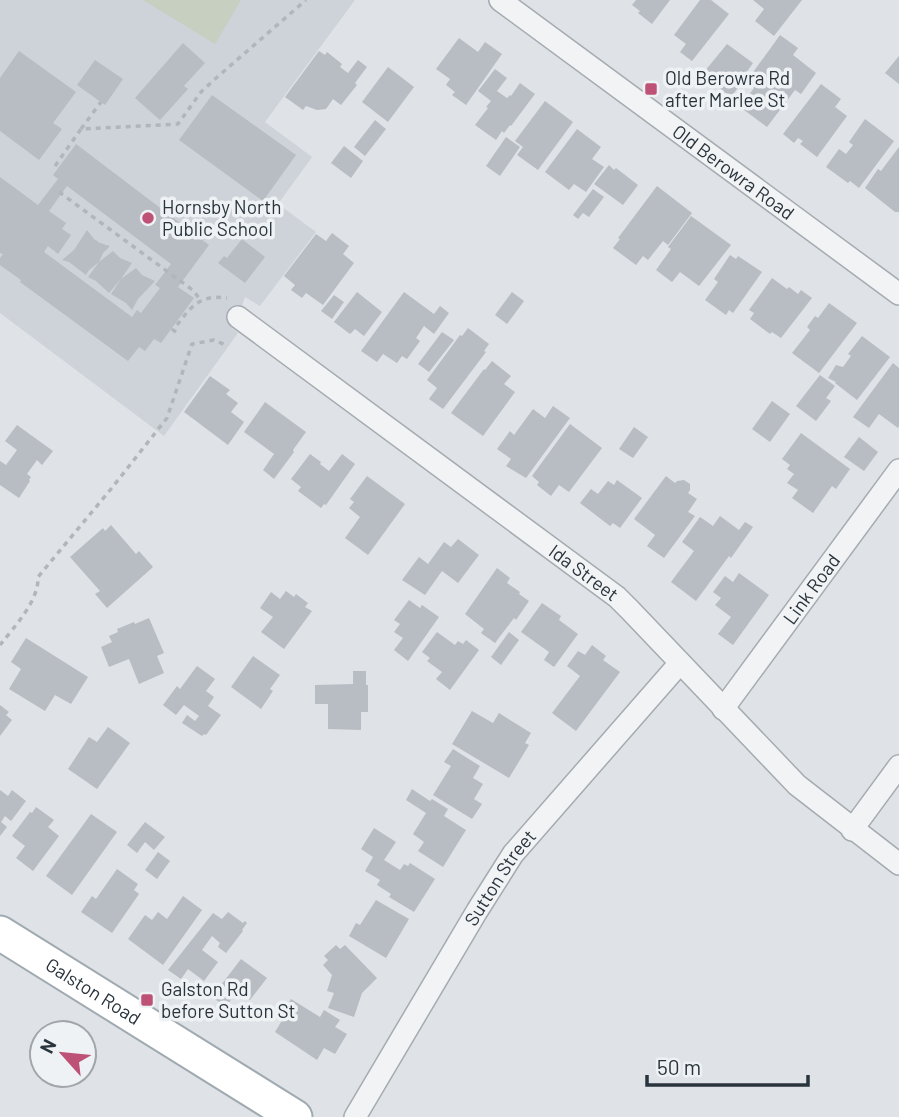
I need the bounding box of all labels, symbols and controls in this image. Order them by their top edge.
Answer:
place label: Old Berowra Rd after Marlee St [665,66,790,111]
marker: Old Berowra Rd after Marlee St [643,81,659,97]
street label: Old Berowra Road [668,119,799,224]
place label: Hornsby North Public School [162,195,281,240]
marker: Hornsby North Public School [140,210,156,226]
street label: Ida Street [545,539,623,605]
street label: Link Road [778,549,844,628]
street label: Sutton Street [459,824,540,930]
street label: Galston Road [42,953,145,1029]
place label: Galston Rd before Sutton St [161,977,295,1022]
marker: Galston Rd before Sutton St [139,992,155,1008]
north arrow [28,1019,98,1089]
text: N [34,1035,61,1057]
scale bar [647,1044,808,1088]
text: 50 m [657,1054,701,1079]

